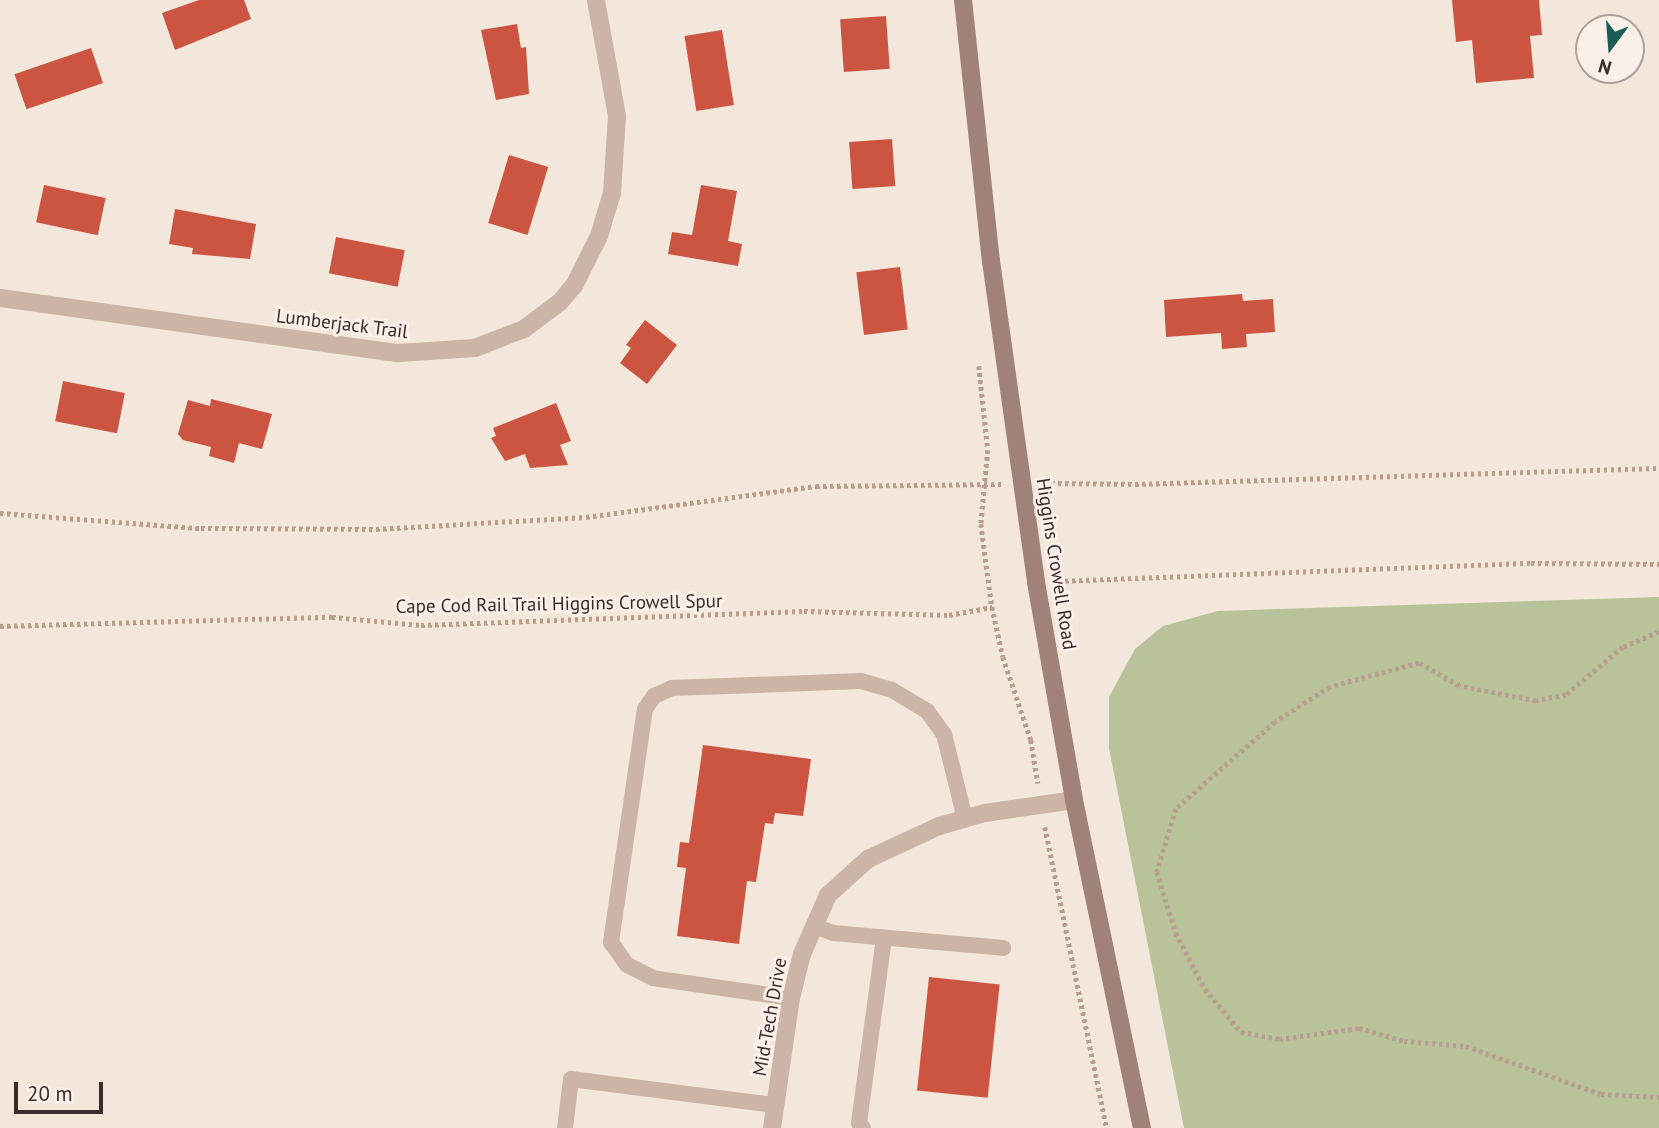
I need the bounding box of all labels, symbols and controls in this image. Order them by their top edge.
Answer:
north arrow [1575,14,1645,84]
text: N [1595,54,1614,81]
street label: Lumberjack Trail [274,305,410,343]
street label: Higgins Crowell Road [1031,476,1081,652]
street label: Cape Cod Rail Trail Higgins Crowell Spur [395,590,723,618]
street label: Mid-Tech Drive [748,956,792,1078]
scale bar [18,1068,107,1112]
text: 20 m [27,1080,73,1107]

